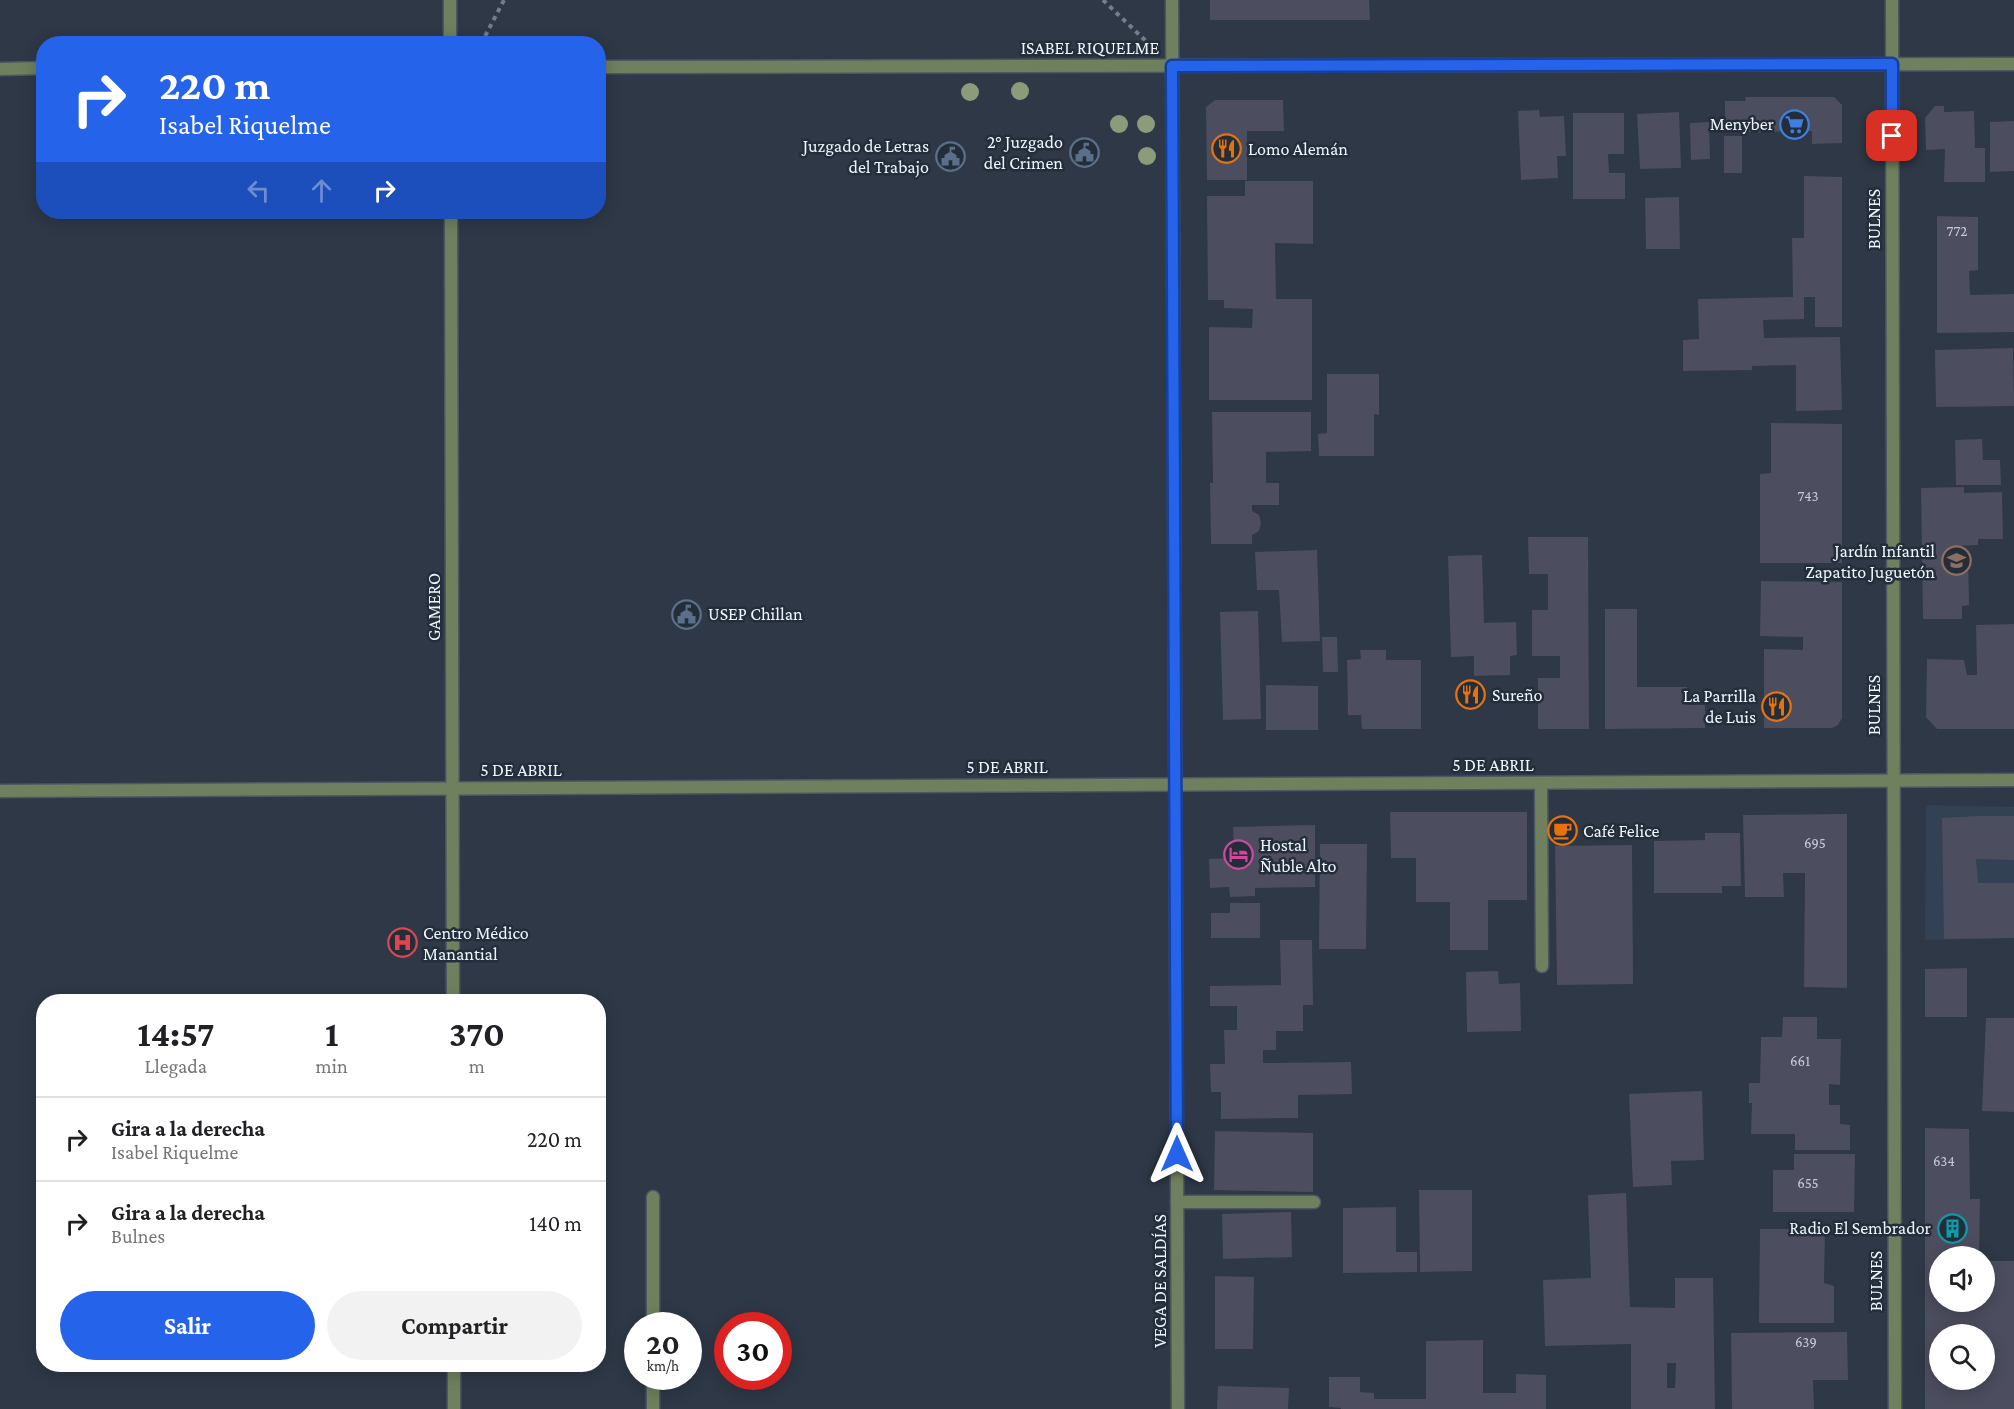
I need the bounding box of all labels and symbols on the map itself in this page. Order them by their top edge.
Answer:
street label: ISABEL RIQUELME [1021,38,1160,58]
supermarket icon: Menyber [1779,108,1811,140]
pin [1866,110,1917,161]
place label: Menyber [1710,114,1775,134]
place label: 2° Juzgado del Crimen [984,132,1063,173]
restaurant icon: Lomo Alemán [1211,133,1243,165]
place label: Juzgado de Letras del Trabajo [801,136,929,178]
public building icon: 2° Juzgado del Crimen [1068,136,1100,168]
place label: Lomo Alemán [1248,139,1348,159]
public building icon: Juzgado de Letras del Trabajo [934,140,966,172]
street label: BULNES [1864,189,1884,249]
house number: 772 [1947,223,1967,239]
house number: 743 [1797,488,1819,504]
place label: Jardín Infantil Zapatito Juguetón [1805,541,1935,582]
school or university icon: Jardín Infantil Zapatito Juguetón [1940,545,1972,577]
street label: GAMERO [424,573,444,641]
public building icon: USEP Chillan [671,598,703,630]
place label: USEP Chillan [708,604,803,624]
street label: BULNES [1864,675,1884,735]
restaurant icon: Sureño [1455,679,1487,711]
place label: Sureño [1492,685,1543,705]
place label: La Parrilla de Luis [1683,686,1756,727]
restaurant icon: La Parrilla de Luis [1761,690,1793,722]
street label: 5 DE ABRIL [1452,755,1534,775]
street label: 5 DE ABRIL [966,757,1048,777]
street label: 5 DE ABRIL [480,760,562,780]
cafe icon: Café Felice [1546,815,1578,847]
place label: Café Felice [1583,821,1660,841]
place label: Hostal Ñuble Alto [1260,835,1336,876]
house number: 695 [1804,835,1826,851]
hotel icon: Hostal Ñuble Alto [1223,839,1255,871]
place label: Centro Médico Manantial [423,923,529,964]
hospital icon: Centro Médico Manantial [386,927,418,959]
house number: 661 [1790,1053,1810,1069]
position arrow [1145,1122,1209,1186]
house number: 634 [1933,1153,1955,1169]
house number: 655 [1797,1175,1819,1191]
building icon: Radio El Sembrador [1936,1212,1968,1244]
street label: VEGA DE SALDÍAS [1150,1214,1170,1348]
place label: Radio El Sembrador [1789,1218,1932,1238]
street label: BULNES [1866,1251,1886,1311]
speed limit sign: 30 [714,1312,792,1390]
house number: 639 [1795,1334,1817,1350]

